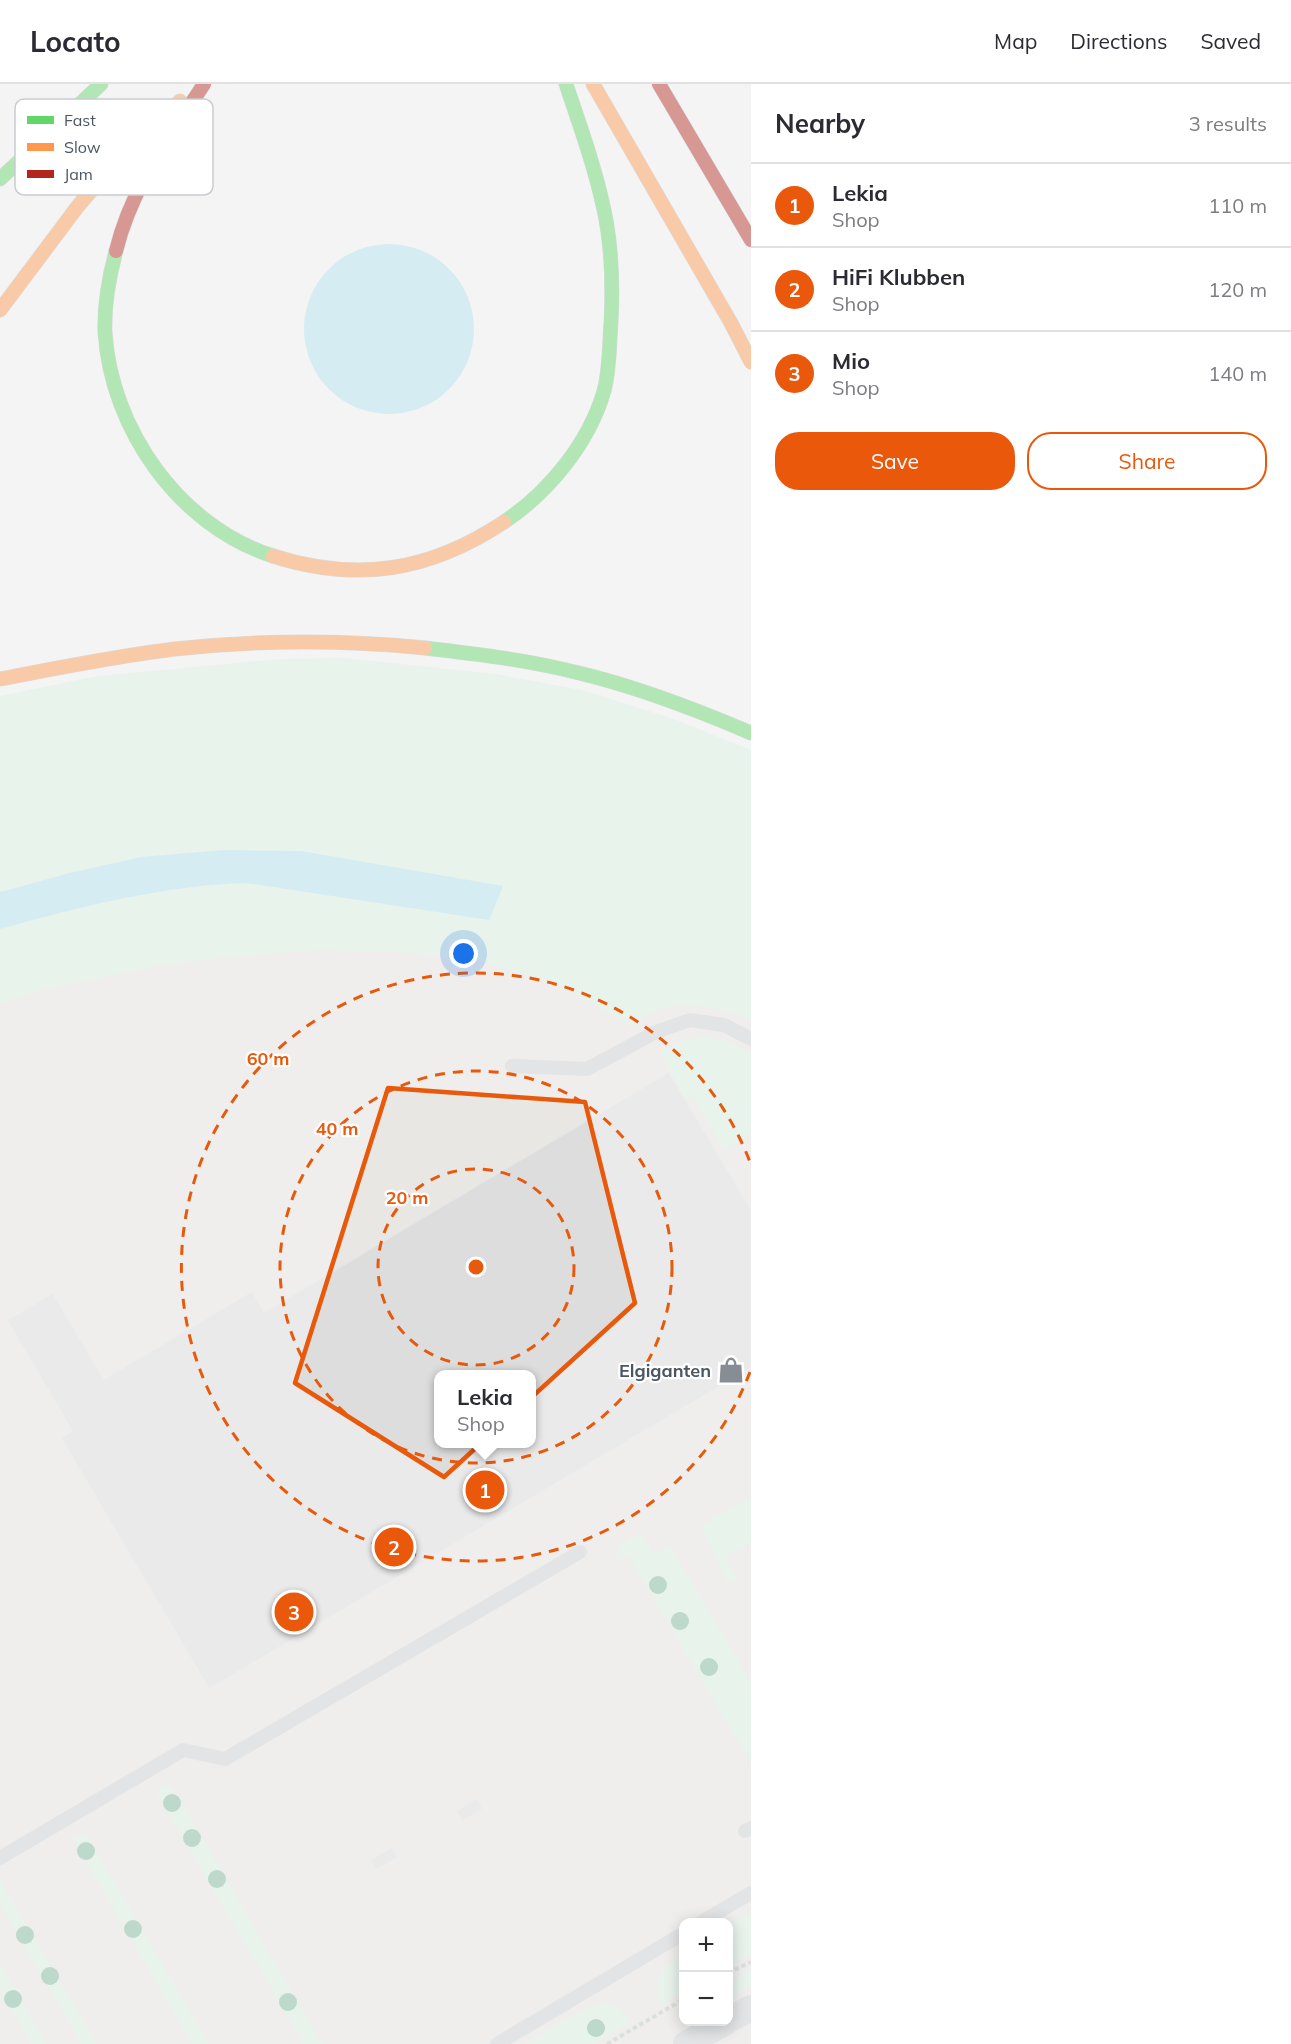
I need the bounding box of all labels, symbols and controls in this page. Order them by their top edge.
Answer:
text: Locato [30,24,121,59]
text: Map [994,28,1037,54]
text: Directions [1070,28,1167,54]
text: Saved [1200,28,1261,54]
legend [15,99,213,195]
text: Nearby [775,107,865,140]
text: Fast [64,110,96,130]
text: 3 results [1189,111,1267,136]
text: Slow [64,137,101,157]
text: Jam [64,164,93,184]
text: Lekia [832,179,888,207]
text: 1 [789,193,801,218]
text: 110 m [1208,193,1267,218]
text: Shop [832,207,880,232]
text: HiFi Klubben [832,263,965,291]
text: 2 [789,277,801,302]
text: 120 m [1208,277,1267,302]
text: Shop [832,291,880,316]
text: Mio [832,347,870,375]
text: 3 [789,361,801,386]
text: 140 m [1208,361,1267,386]
text: Shop [832,375,880,400]
button: Save [775,432,1015,490]
button: Share [1027,432,1267,490]
your location [449,939,478,968]
text: 60 m [247,1047,289,1070]
text: 40 m [316,1117,358,1140]
text: 20 m [386,1186,428,1209]
centre of rings [466,1257,486,1277]
shop icon: Elgiganten [716,1355,746,1385]
place label: Elgiganten [619,1359,711,1382]
popup [434,1370,536,1448]
text: Lekia [457,1383,513,1411]
text: Shop [457,1411,505,1436]
pin: 1 [466,1468,504,1512]
pin: 2 [374,1524,414,1570]
pin: 3 [274,1590,314,1634]
map controls [679,1918,733,2026]
button: + [679,1918,733,1972]
button: − [679,1972,733,2026]

